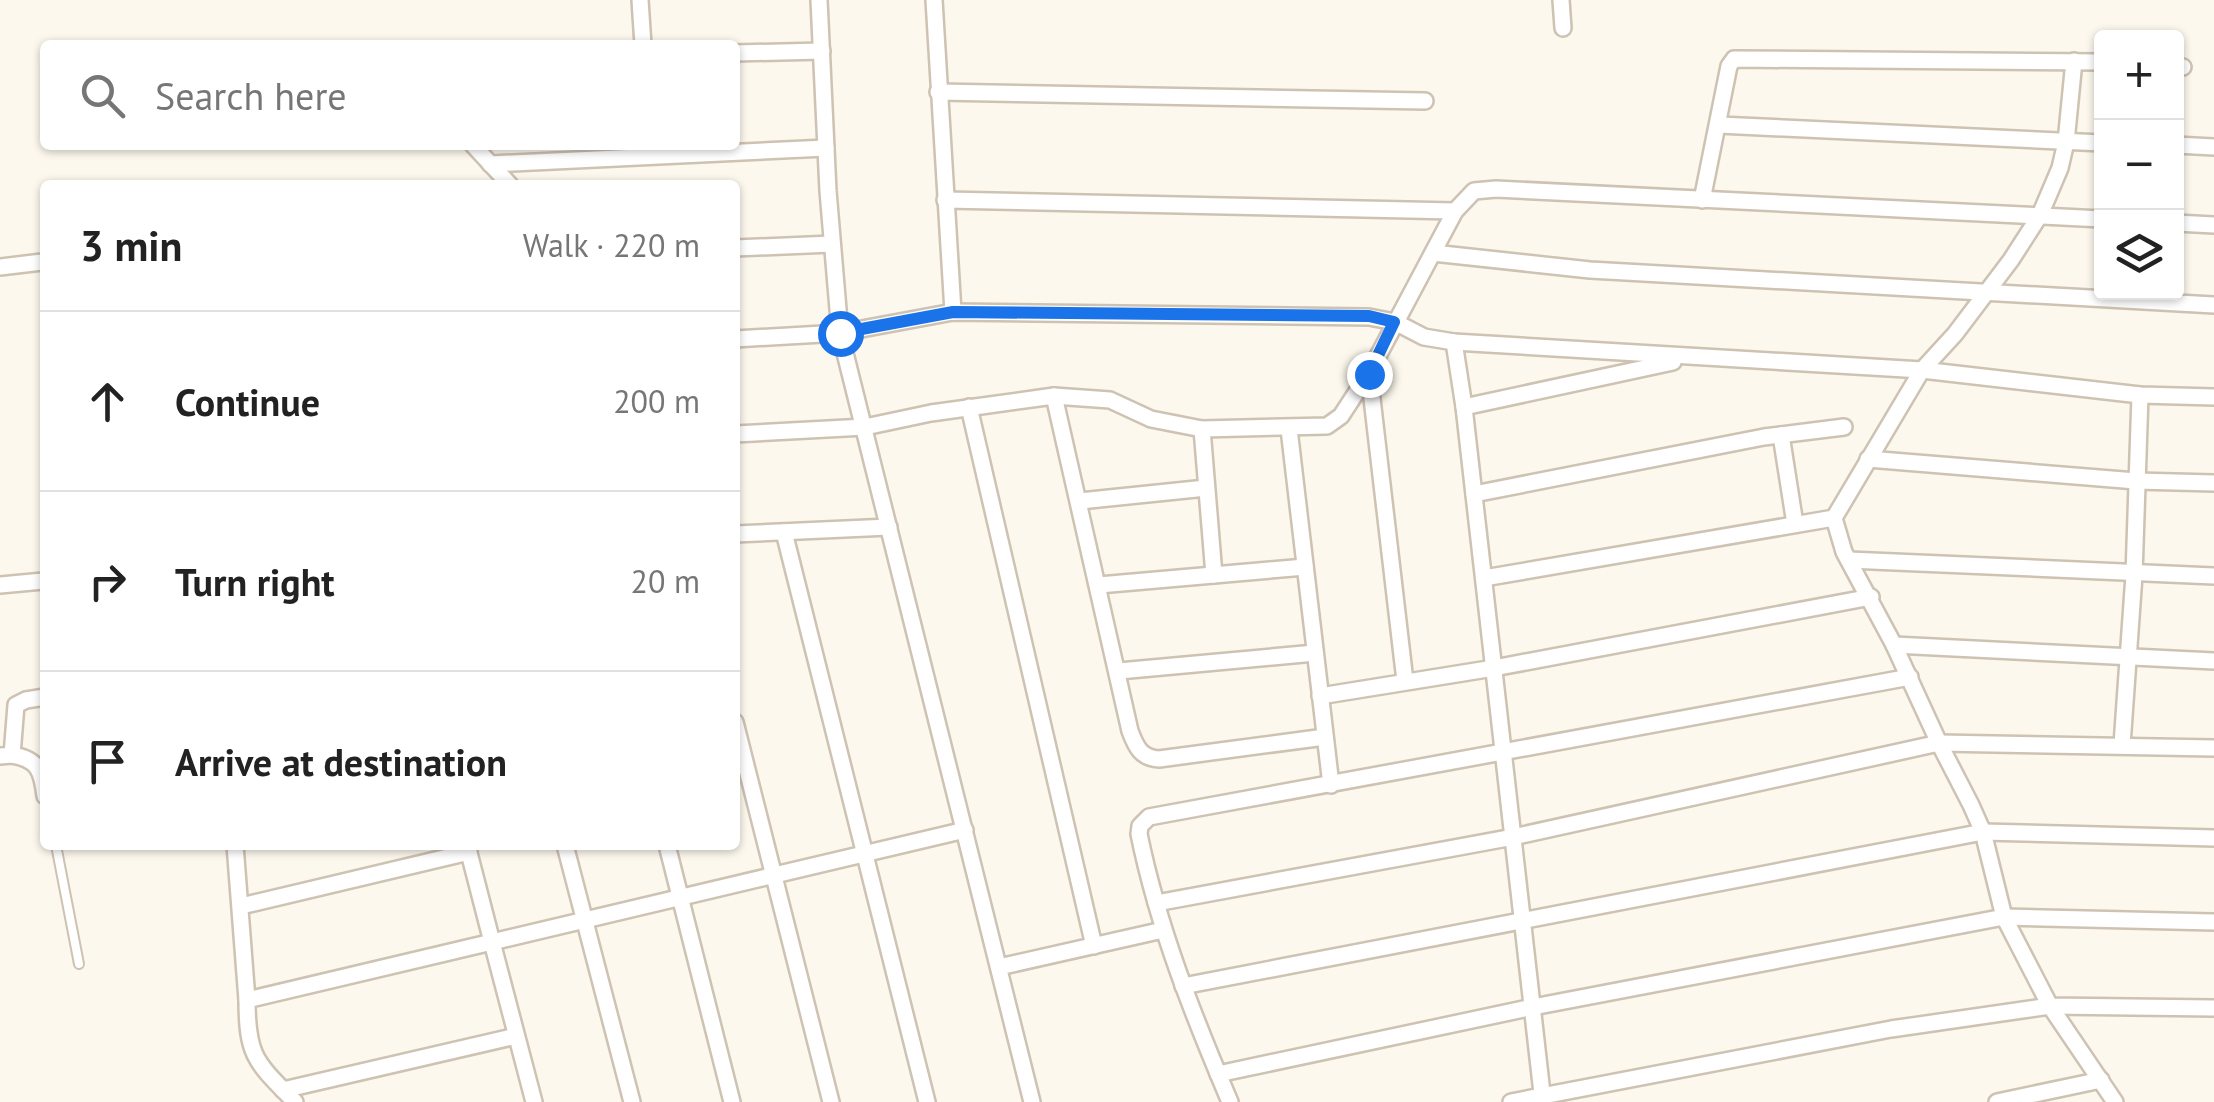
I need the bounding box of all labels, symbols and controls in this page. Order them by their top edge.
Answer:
map controls [2094,30,2184,300]
button: + [2094,30,2184,120]
search box [40,40,740,150]
icon: search [75,68,130,123]
text: Search here [155,71,347,120]
button: − [2094,120,2184,210]
button: layers [2094,210,2184,300]
text: 3 min [80,218,182,273]
text: Walk · 220 m [523,224,700,266]
route start [818,311,864,357]
route end [1347,352,1393,398]
icon: ahead [80,374,135,429]
text: Continue [175,377,320,426]
text: 200 m [613,380,700,422]
icon: right [80,554,135,609]
text: Turn right [175,557,335,606]
text: 20 m [631,560,700,602]
icon: arrive [80,734,135,789]
text: Arrive at destination [175,737,507,786]

